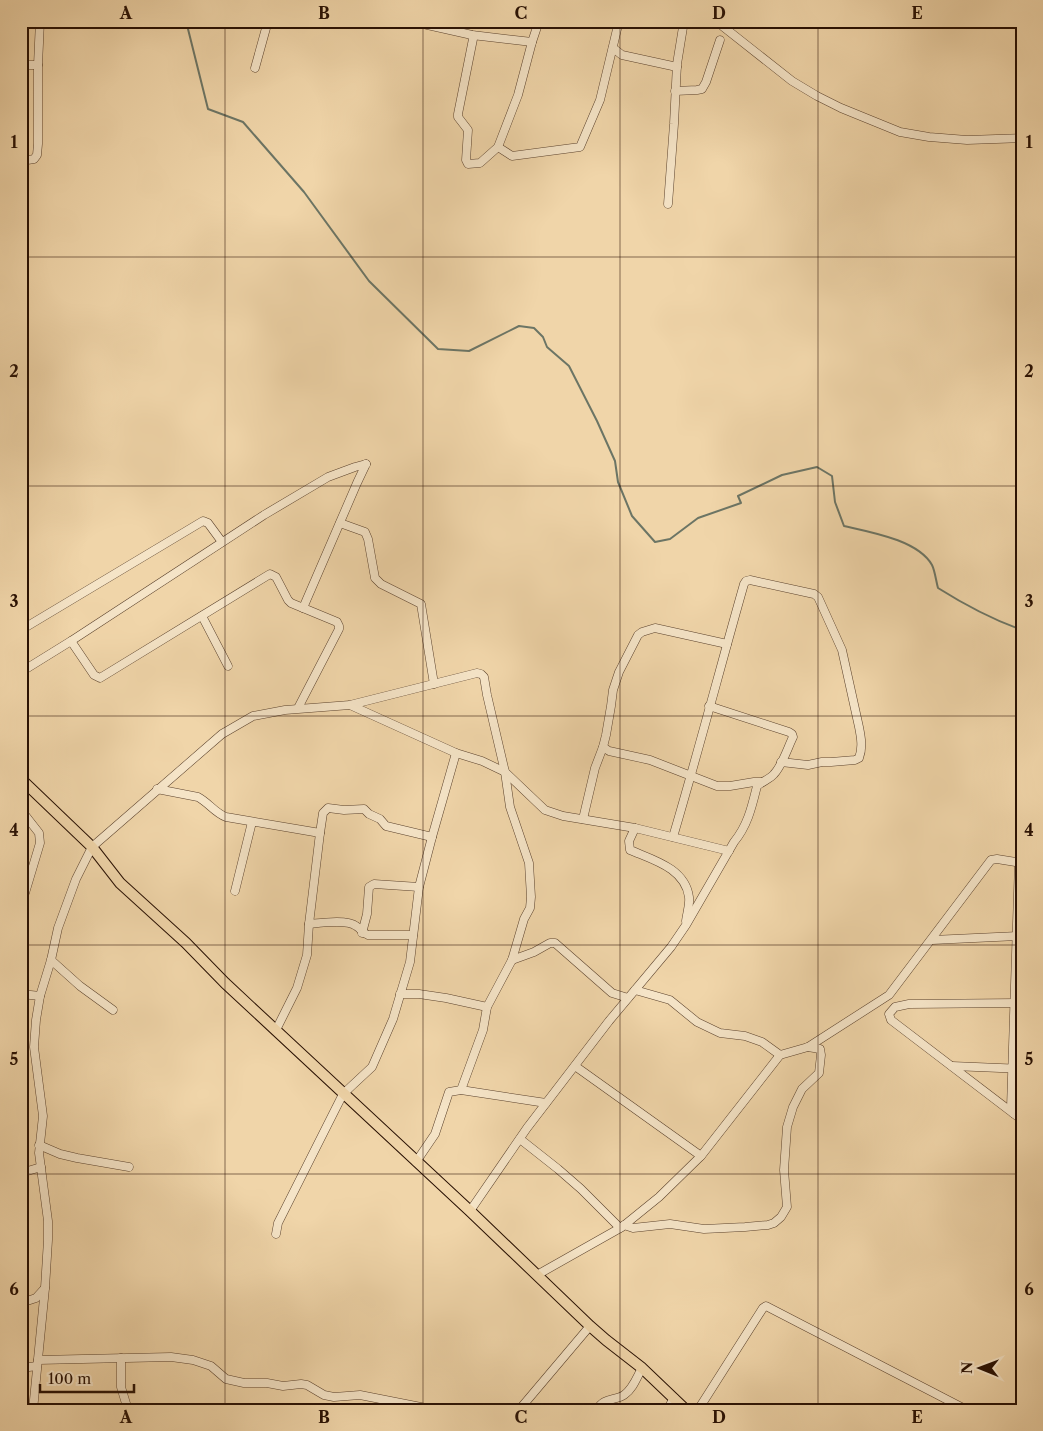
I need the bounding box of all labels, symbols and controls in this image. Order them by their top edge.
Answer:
text: A [119,3,133,23]
text: B [318,3,330,23]
text: C [515,3,527,23]
text: D [712,3,726,23]
text: E [911,3,923,23]
text: 1 [10,132,18,152]
text: 1 [1025,132,1033,152]
text: 2 [9,361,19,381]
text: 2 [1024,361,1034,381]
text: 3 [9,591,19,611]
text: 3 [1024,591,1034,611]
text: 4 [9,820,19,840]
text: 4 [1024,820,1034,840]
text: 5 [10,1049,19,1069]
text: 5 [1025,1049,1034,1069]
text: 6 [9,1279,19,1299]
text: 6 [1024,1279,1034,1299]
north arrow [956,1344,1006,1394]
scale bar [40,1361,134,1393]
text: N [958,1362,976,1374]
text: 100 m [48,1369,91,1388]
text: A [119,1407,133,1427]
text: B [318,1407,330,1427]
text: C [515,1407,527,1427]
text: D [712,1407,726,1427]
text: E [911,1407,923,1427]

